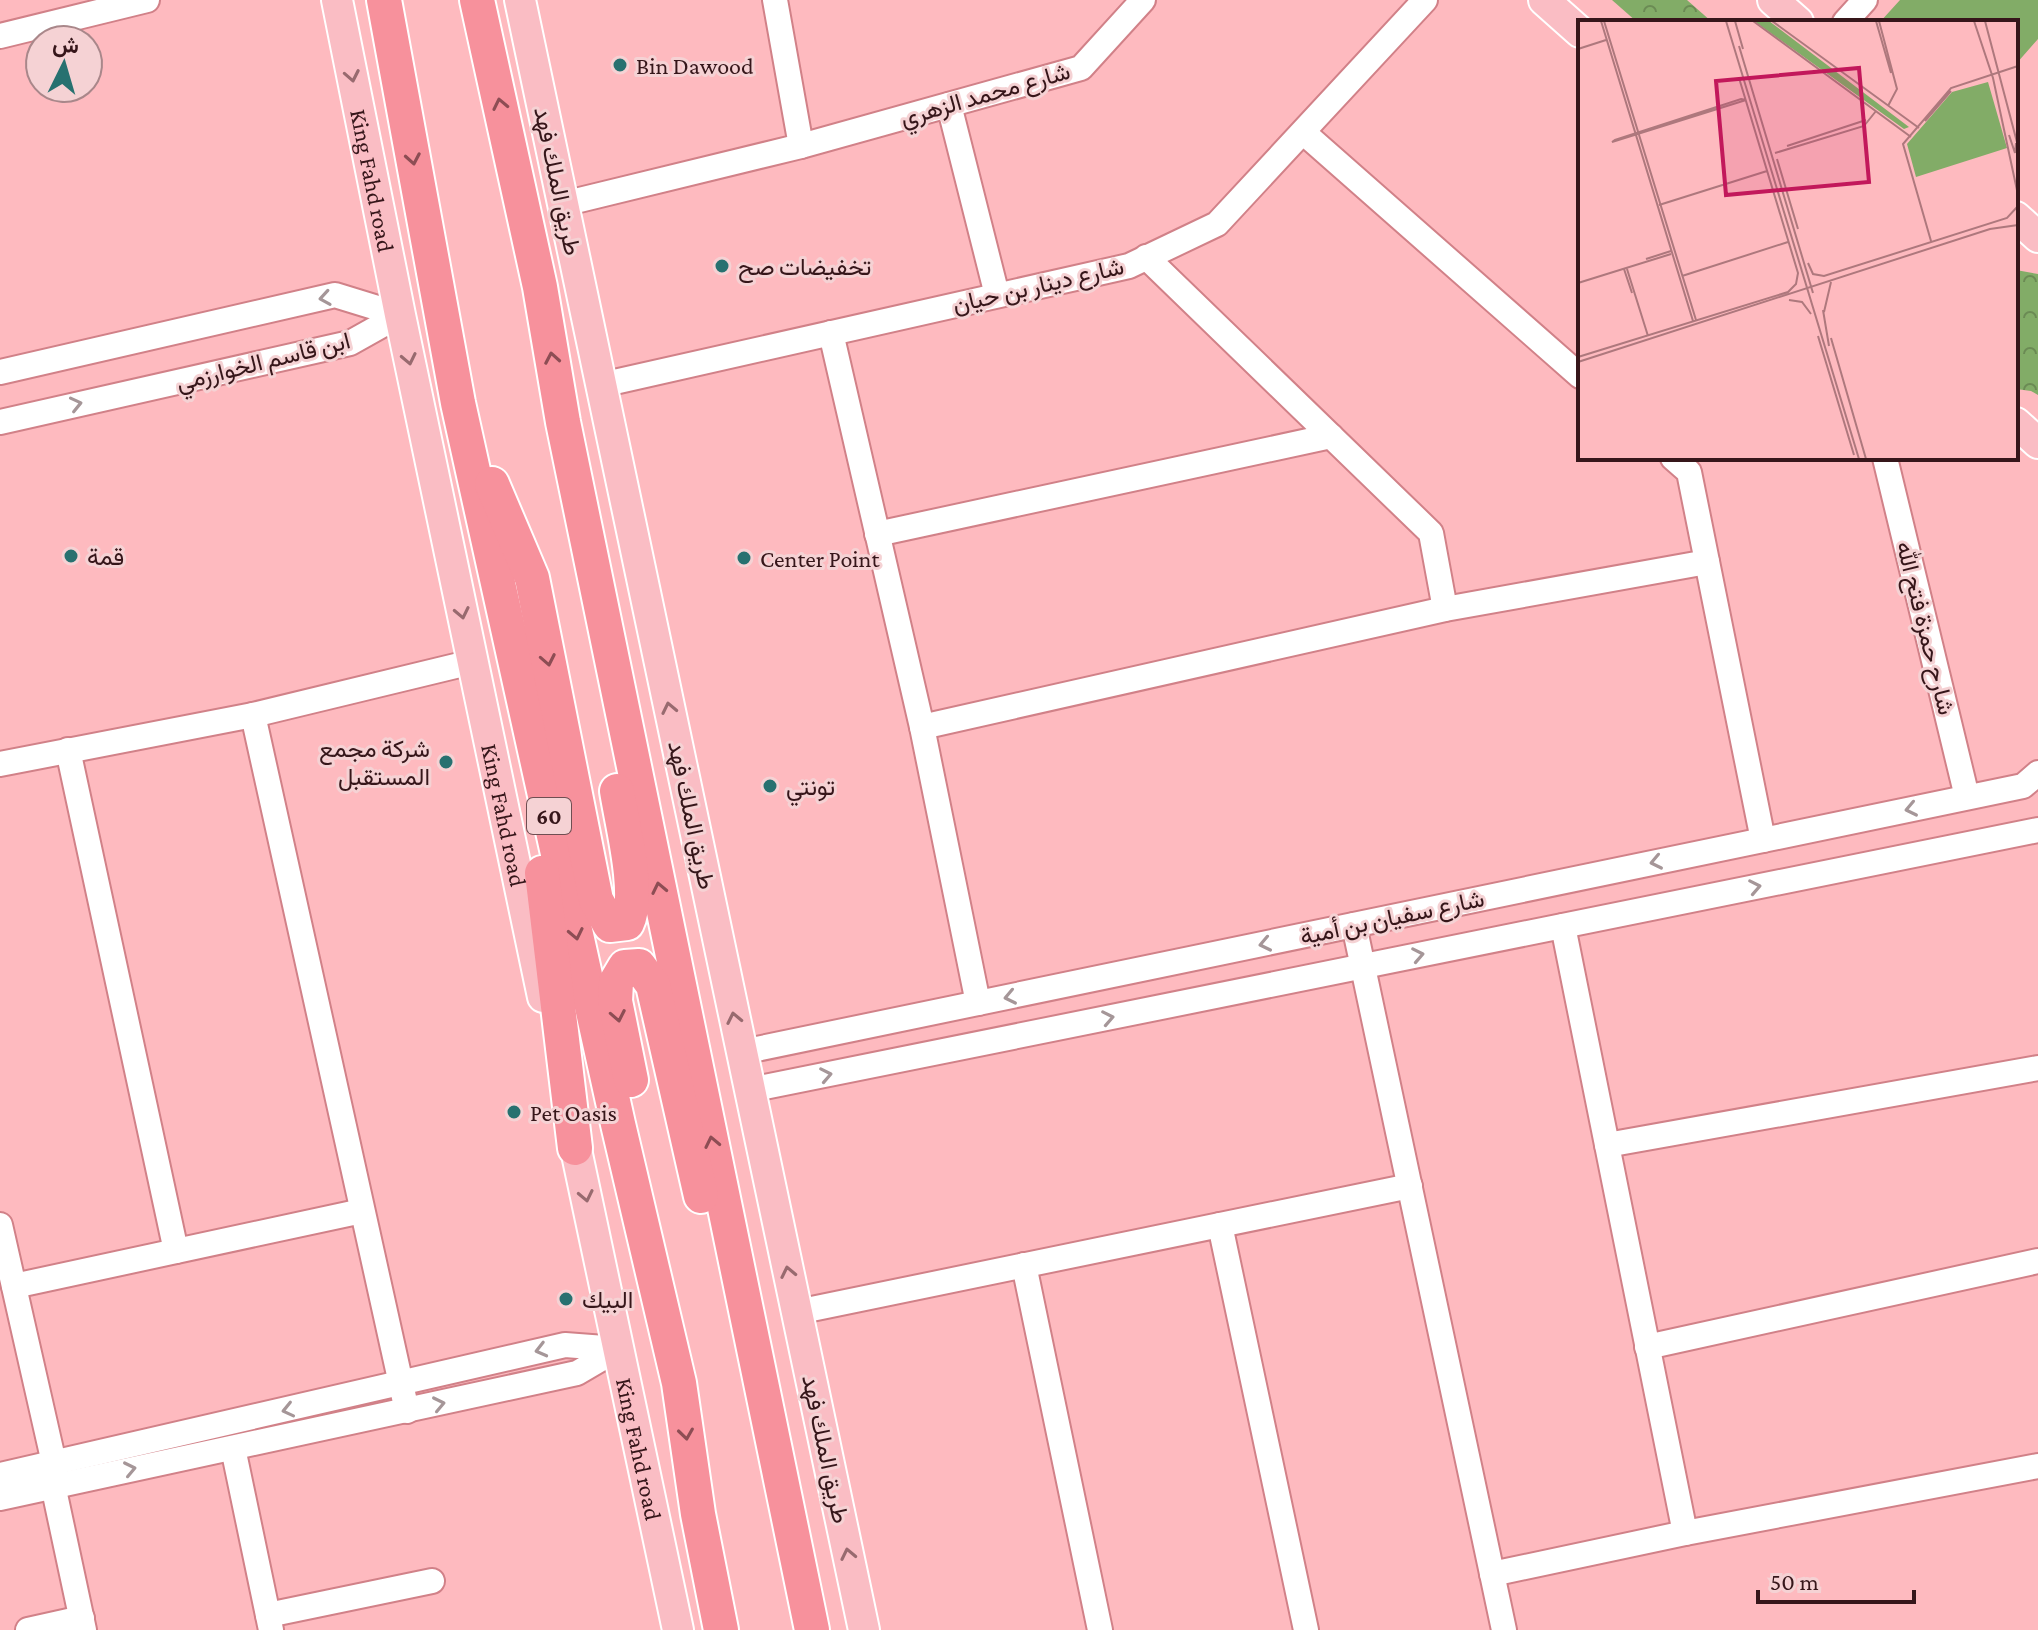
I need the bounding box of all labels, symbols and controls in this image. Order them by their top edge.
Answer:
inset map [1578,20,2018,460]
north arrow [24,24,104,104]
text: ش [51,31,80,59]
place label: Bin Dawood [636,52,754,79]
marker: Bin Dawood [611,56,629,74]
street label: شارع محمد الزهري [897,57,1075,137]
one-way arrow [343,70,360,83]
one-way arrow [492,97,509,111]
street label: طريق الملك فهد [527,104,587,258]
street label: King Fahd road [346,107,401,255]
one-way arrow [404,153,421,166]
street label: شارع دينار بن حيان [950,252,1127,321]
place label: تخفيضات صح [738,253,871,284]
marker: تخفيضات صح [713,257,731,275]
one-way arrow [319,289,332,306]
street label: ابن قاسم الخوارزمي [173,326,354,402]
one-way arrow [400,352,417,365]
one-way arrow [545,352,562,365]
one-way arrow [69,397,82,414]
street label: شارح حمزة فتح الله [1888,539,1961,718]
place label: قمة [87,543,124,570]
place label: Center Point [760,545,880,572]
marker: قمة [62,547,80,565]
marker: Center Point [735,549,753,567]
one-way arrow [453,606,470,620]
one-way arrow [539,653,556,666]
one-way arrow [661,702,678,716]
place label: شركة مجمع المستقبل [319,735,430,791]
street label: طريق الملك فهد [661,738,721,892]
street label: King Fahd road [477,741,533,889]
marker: شركة مجمع المستقبل [437,753,455,771]
place label: تونتي [786,773,835,806]
marker: تونتي [761,777,779,795]
road number: 60 [527,798,571,834]
one-way arrow [1905,800,1918,817]
one-way arrow [1650,853,1664,870]
one-way arrow [1748,879,1762,896]
one-way arrow [652,881,669,894]
street label: شارع سفيان بن أمية [1297,884,1487,953]
one-way arrow [567,927,584,941]
one-way arrow [1258,934,1271,951]
one-way arrow [1411,947,1424,964]
one-way arrow [1003,987,1017,1004]
one-way arrow [609,1009,626,1023]
one-way arrow [1102,1010,1115,1027]
one-way arrow [726,1011,743,1025]
one-way arrow [819,1067,833,1084]
place label: Pet Oasis [530,1099,617,1126]
marker: Pet Oasis [505,1103,523,1121]
one-way arrow [704,1136,721,1150]
one-way arrow [577,1189,594,1203]
one-way arrow [780,1266,797,1279]
place label: البيك [582,1286,633,1314]
marker: البيك [557,1290,575,1308]
one-way arrow [535,1341,548,1358]
street label: طريق الملك فهد [795,1372,855,1526]
street label: King Fahd road [611,1375,668,1523]
one-way arrow [432,1396,445,1413]
one-way arrow [282,1401,295,1418]
one-way arrow [677,1427,694,1441]
one-way arrow [122,1461,136,1478]
one-way arrow [840,1547,857,1561]
scale bar [1758,1554,1914,1604]
text: 50 m [1770,1568,1819,1595]

